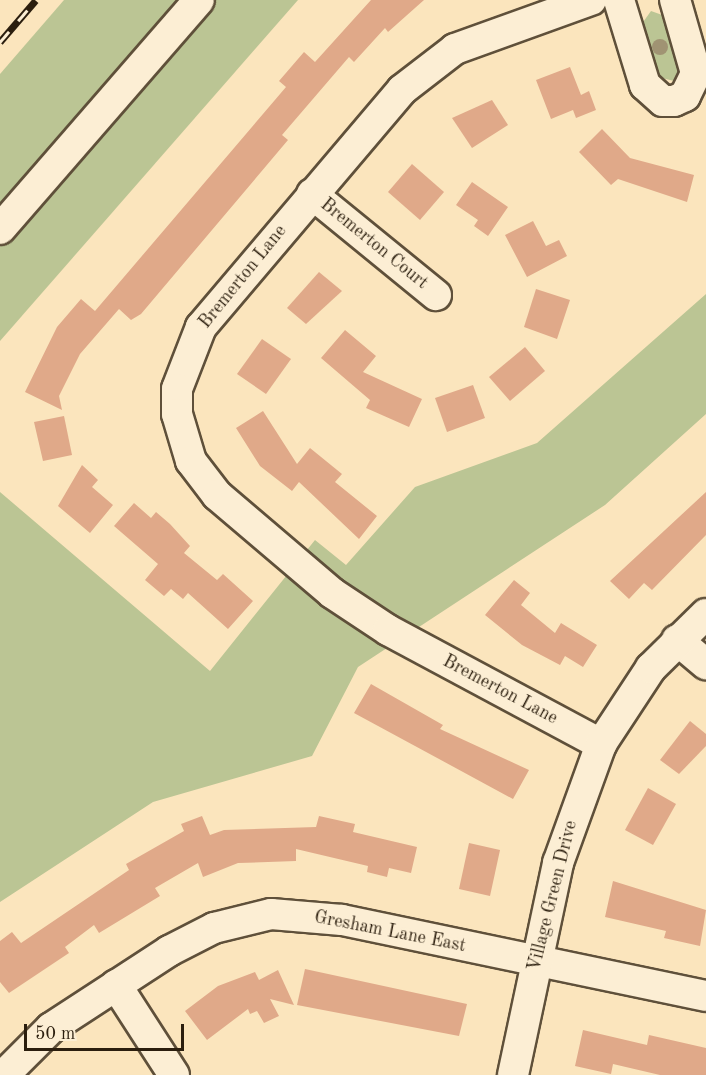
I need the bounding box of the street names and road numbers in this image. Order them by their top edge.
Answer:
street label: Bremerton Court [316,194,432,294]
street label: Bremerton Lane [195,221,291,333]
street label: Bremerton Lane [439,651,561,729]
street label: Village Green Drive [524,818,582,974]
street label: Gresham Lane East [312,907,468,957]

